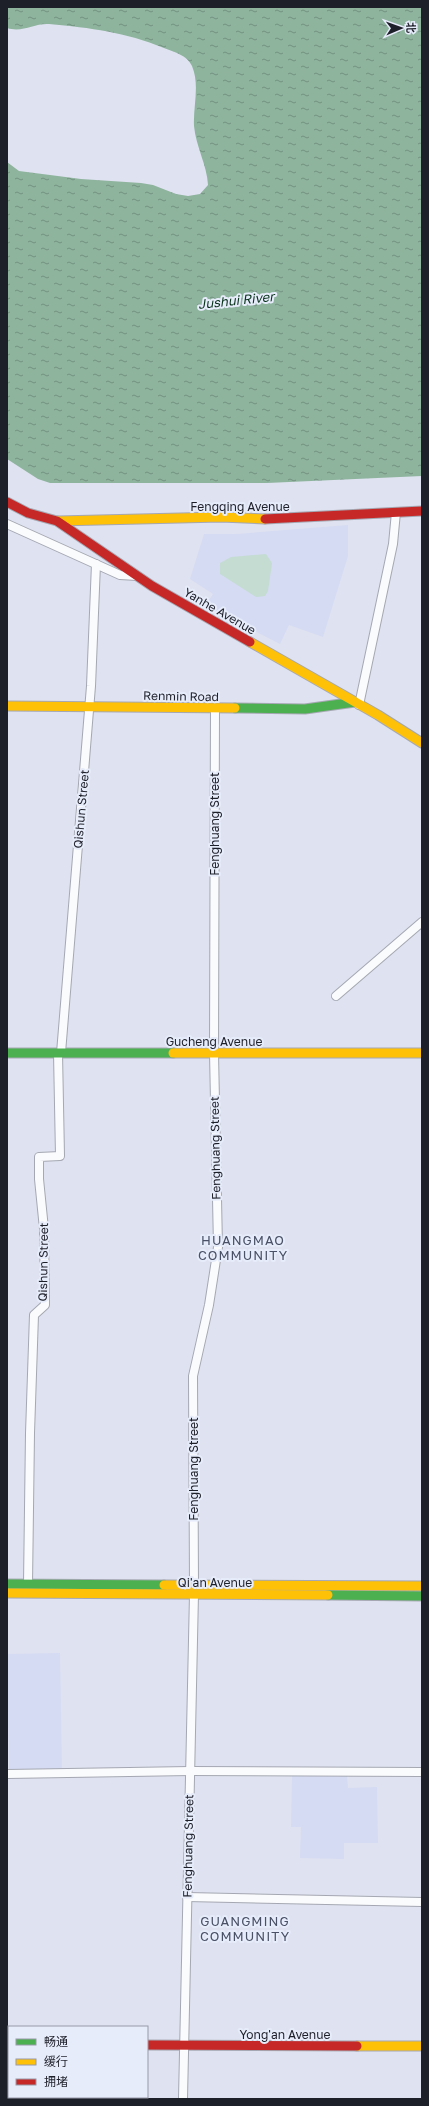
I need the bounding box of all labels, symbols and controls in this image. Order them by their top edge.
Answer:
north arrow [381,8,421,48]
text: 北 [405,22,418,33]
water label: Jushui River [197,288,277,312]
street label: Fengqing Avenue [190,499,290,514]
street label: Yanhe Avenue [181,584,259,638]
street label: Renmin Road [143,688,219,704]
street label: Qishun Street [70,769,92,849]
street label: Fenghuang Street [207,772,222,876]
street label: Gucheng Avenue [166,1034,262,1049]
street label: Fenghuang Street [207,1096,223,1200]
street label: Qishun Street [35,1222,51,1302]
district label: HUANGMAO COMMUNITY [198,1232,288,1263]
street label: Fenghuang Street [186,1417,201,1521]
street label: Qi'an Avenue [178,1575,252,1590]
street label: Fenghuang Street [180,1794,196,1898]
district label: GUANGMING COMMUNITY [200,1913,290,1944]
legend [8,2026,148,2098]
street label: Yong'an Avenue [240,2027,330,2042]
text: 畅通 [44,2034,68,2049]
text: 缓行 [44,2054,68,2069]
text: 拥堵 [44,2074,68,2089]

